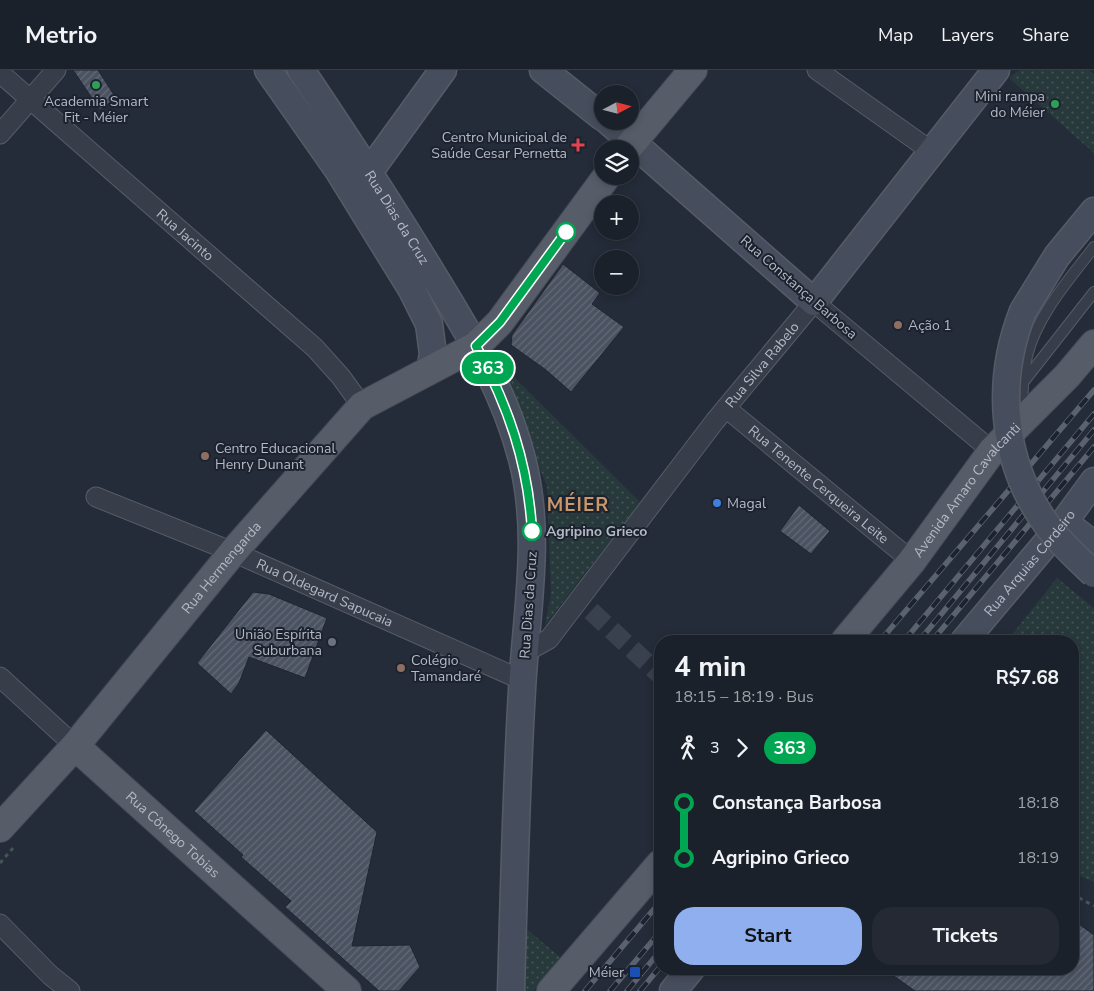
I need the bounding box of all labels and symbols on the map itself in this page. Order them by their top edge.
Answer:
marker: Academia Smart Fit - Méier [90,79,102,91]
north arrow [594,85,639,130]
place label: Mini rampa do Méier [975,87,1045,122]
place label: Academia Smart Fit - Méier [44,92,148,127]
marker: Mini rampa do Méier [1049,98,1061,110]
place label: Centro Municipal de Saúde Cesar Pernetta [431,128,567,163]
marker: Centro Municipal de Saúde Cesar Pernetta [571,138,585,152]
street label: Rua Dias da Cruz [360,167,434,269]
street label: Rua Jacinto [152,205,218,266]
unlabelled marker [556,222,576,242]
street label: Rua Constança Barbosa [736,231,861,344]
place label: Ação 1 [908,316,952,335]
street label: Rua Silva Rabelo [721,318,804,412]
marker: Ação 1 [892,319,904,331]
line badge: 363 [459,352,517,384]
street label: Avenida Amaro Cavalcanti [909,419,1025,561]
street label: Rua Tenente Cerqueira Leite [744,421,893,548]
place label: Centro Educacional Henry Dunant [215,439,336,474]
marker: Centro Educacional Henry Dunant [199,450,211,462]
district label: MÉIER [547,492,609,518]
place label: Magal [727,494,767,513]
marker: Magal [711,497,723,509]
street label: Rua Arquias Cordeiro [980,506,1080,621]
street label: Rua Hermengarda [178,517,266,618]
marker: Agripino Grieco [522,521,542,541]
place label: Agripino Grieco [546,522,647,541]
street label: Rua Dias da Cruz [515,550,542,659]
street label: Rua Oldegard Sapucaia [253,555,396,632]
place label: União Espírita Suburbana [235,625,322,660]
marker: União Espírita Suburbana [326,636,338,648]
place label: Colégio Tamandaré [411,651,481,686]
marker: Colégio Tamandaré [395,662,407,674]
street label: Rua Cônego Tobias [122,787,224,882]
place label: Méier [589,963,624,982]
marker: Méier [628,965,642,979]

